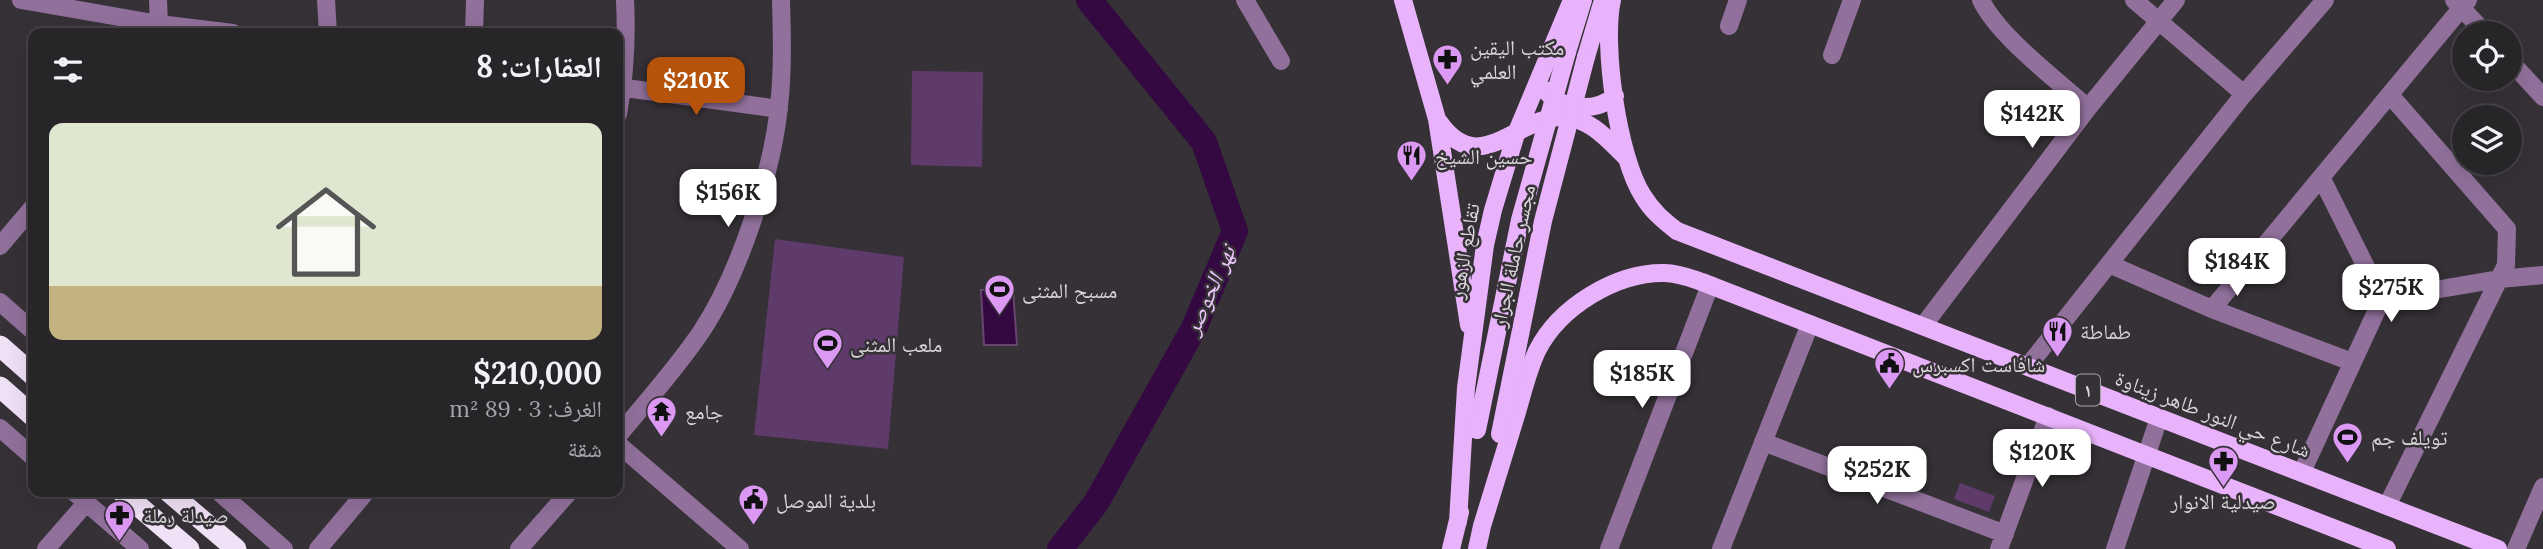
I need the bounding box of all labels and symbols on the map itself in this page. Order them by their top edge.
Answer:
place label: مكتب اليقين العلمي [1470,34,1564,88]
pharmacy icon: مكتب اليقين العلمي [1430,42,1464,86]
pin: $210K [647,58,745,117]
pin: $142K [1983,90,2081,150]
restaurant icon: حسين الشيخ [1395,139,1429,183]
place label: حسين الشيخ [1435,143,1533,170]
pin: $156K [679,170,777,229]
street label: مجسر حاملة الجرار [1485,182,1541,331]
street label: تقاطع الزهور [1442,201,1486,302]
water label: نهر الخوصر [1176,238,1243,341]
pin: $184K [2188,238,2286,298]
pin: $275K [2342,264,2440,324]
sports icon: مسبح المثنى [982,273,1016,317]
place label: مسبح المثنى [1022,277,1117,304]
restaurant icon: طماطة [2040,314,2074,358]
place label: طماطة [2080,318,2131,345]
sports icon: ملعب المثنى [810,327,844,371]
place label: ملعب المثنى [850,331,942,358]
public building icon: شافاست اكسبرس [1872,347,1906,391]
pin: $185K [1593,350,1691,410]
place label: شافاست اكسبرس [1912,351,2045,378]
street label: شارع حي النور طاهر زيناوة [2110,364,2314,467]
road number: ١ [2076,374,2100,406]
temple icon: جامع [645,394,679,438]
place label: جامع [685,398,723,425]
sports icon: تويلف جم [2331,420,2365,464]
place label: تويلف جم [2371,424,2448,452]
pin: $120K [1993,430,2091,489]
pharmacy icon: صيدلية الانوار [2206,444,2240,488]
pin: $252K [1828,447,1926,506]
public building icon: بلدية الموصل [736,483,770,527]
place label: بلدية الموصل [776,487,876,514]
place label: صيدلية الانوار [2169,488,2276,515]
pharmacy icon: صيدلة رملة [103,498,137,542]
place label: صيدلة رملة [143,502,229,529]

